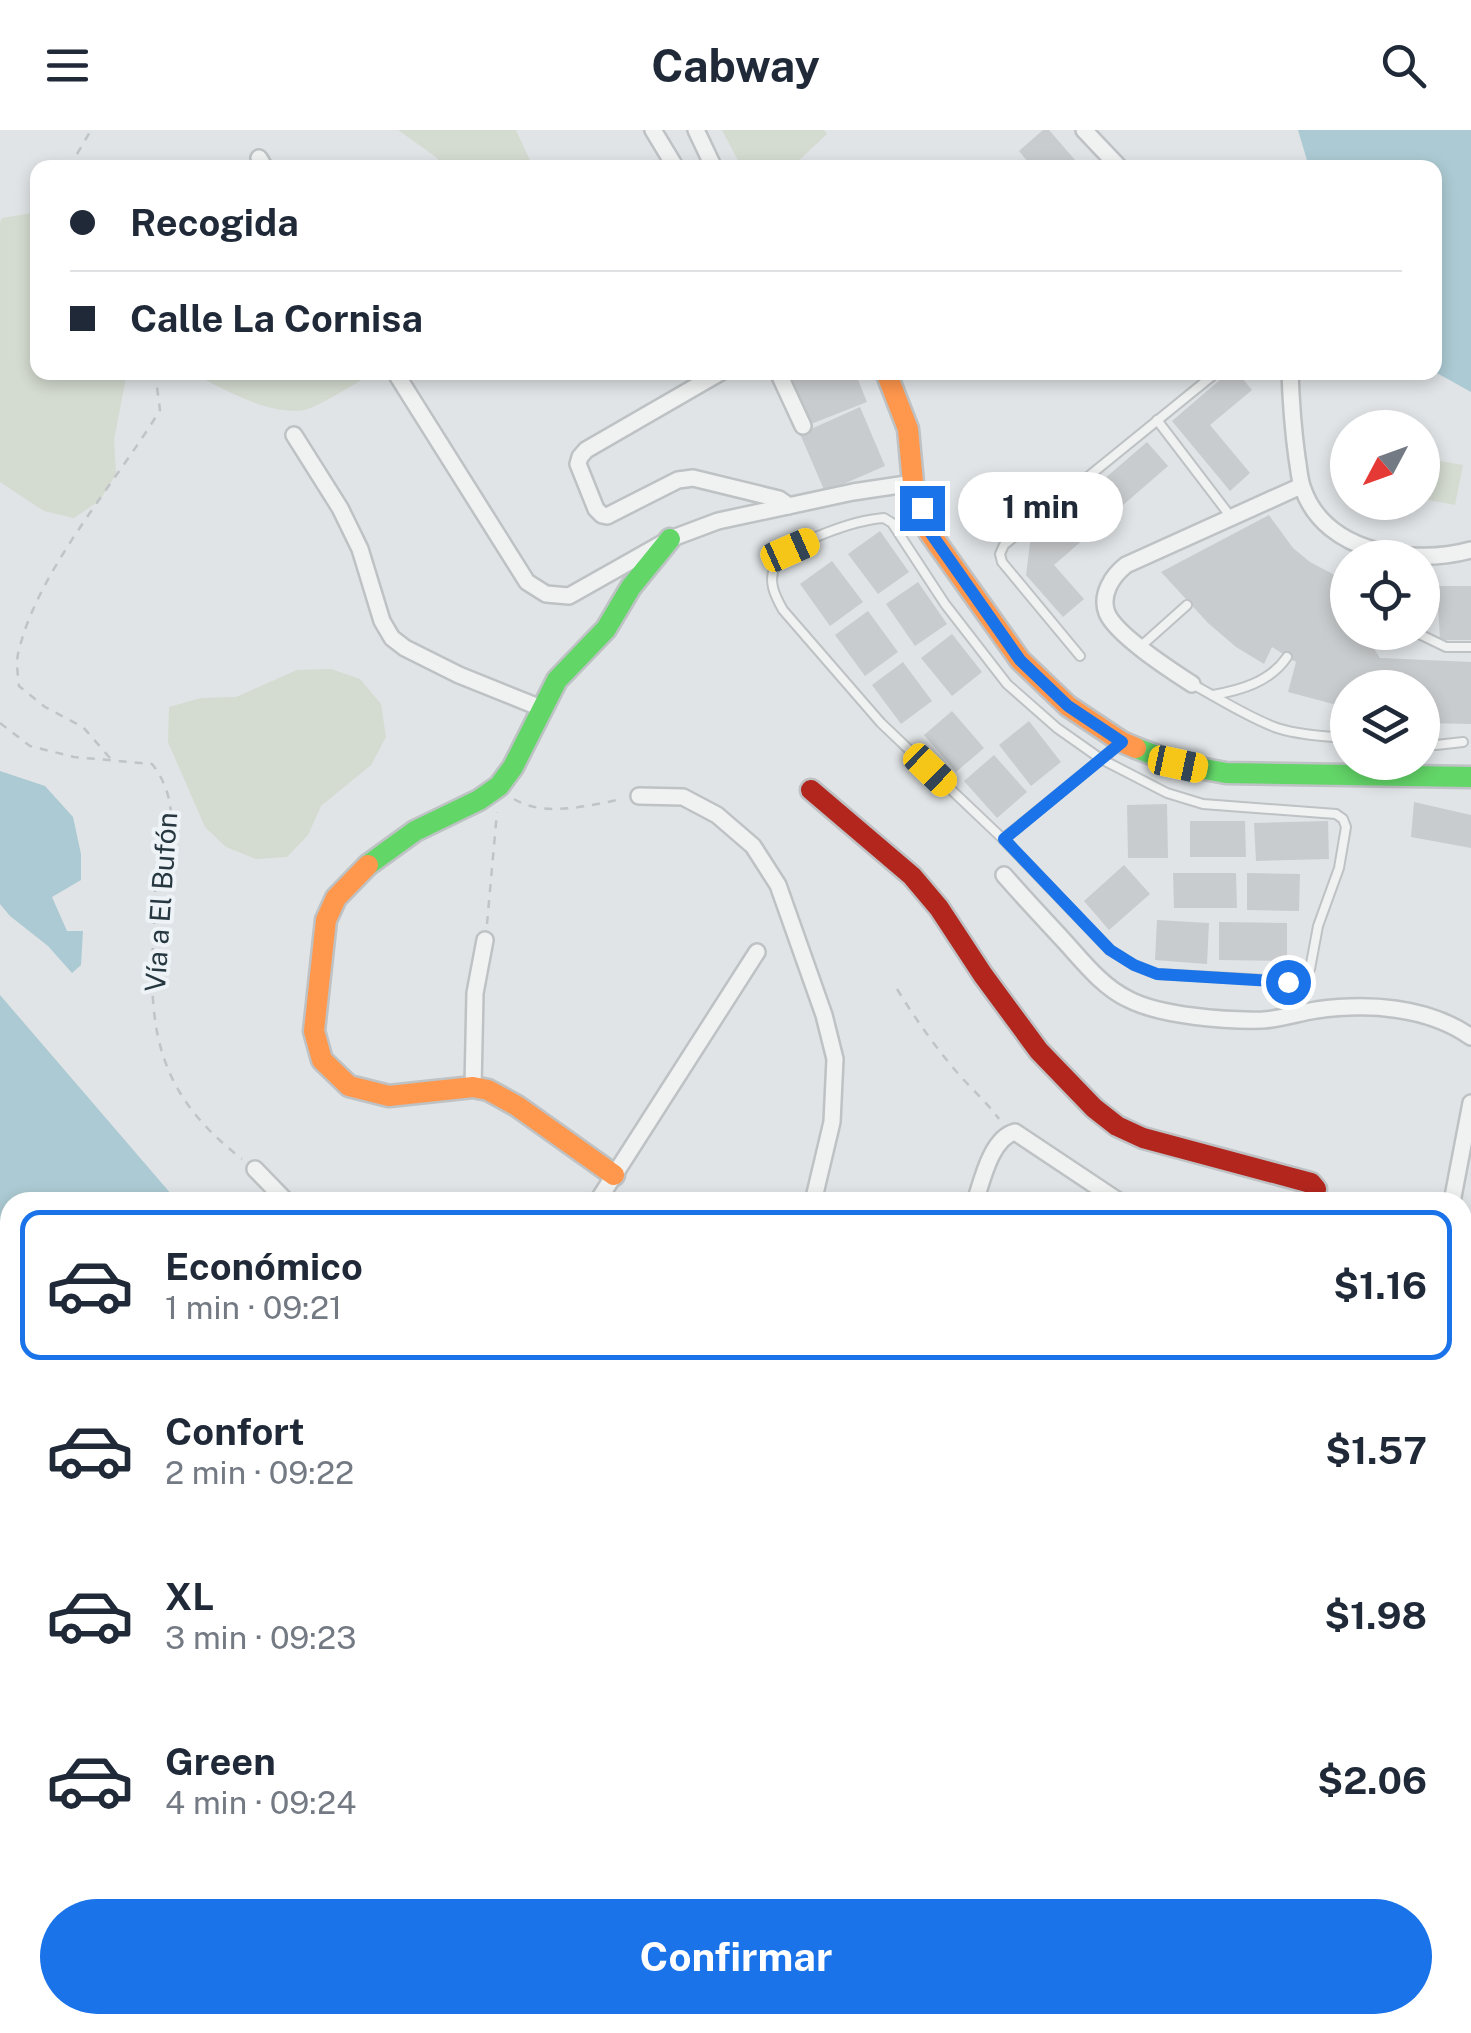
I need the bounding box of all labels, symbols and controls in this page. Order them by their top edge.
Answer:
icon: menu [40,38,95,93]
icon: search [1376,38,1431,93]
text: Cabway [651,39,820,92]
text: Recogida [130,200,299,245]
text: Calle La Cornisa [130,296,423,341]
north arrow [1330,410,1440,520]
map controls [1330,410,1440,780]
callout: 1 min [957,473,1122,543]
route end [900,486,945,531]
text: 1 min [1002,488,1079,525]
car [756,524,824,576]
button: locate [1330,540,1440,650]
button: layers [1330,670,1440,780]
car [898,738,962,802]
car [1146,743,1210,785]
street label: Vía a El Bufón [138,811,183,993]
route start [1266,960,1311,1005]
icon: car [45,1240,135,1330]
text: Económico [165,1244,363,1289]
text: $1.16 [1333,1263,1427,1308]
text: 1 min · 09:21 [165,1289,342,1326]
icon: car [45,1405,135,1495]
text: Confort [165,1409,305,1454]
text: $1.57 [1325,1428,1427,1473]
text: 2 min · 09:22 [165,1454,354,1491]
icon: car [45,1570,135,1660]
text: XL [165,1574,214,1619]
text: $1.98 [1324,1593,1427,1638]
text: 3 min · 09:23 [165,1619,356,1656]
icon: car [45,1735,135,1825]
text: Green [165,1739,276,1784]
text: $2.06 [1317,1758,1427,1803]
text: 4 min · 09:24 [165,1784,356,1821]
button: Confirmar [40,1899,1432,2014]

